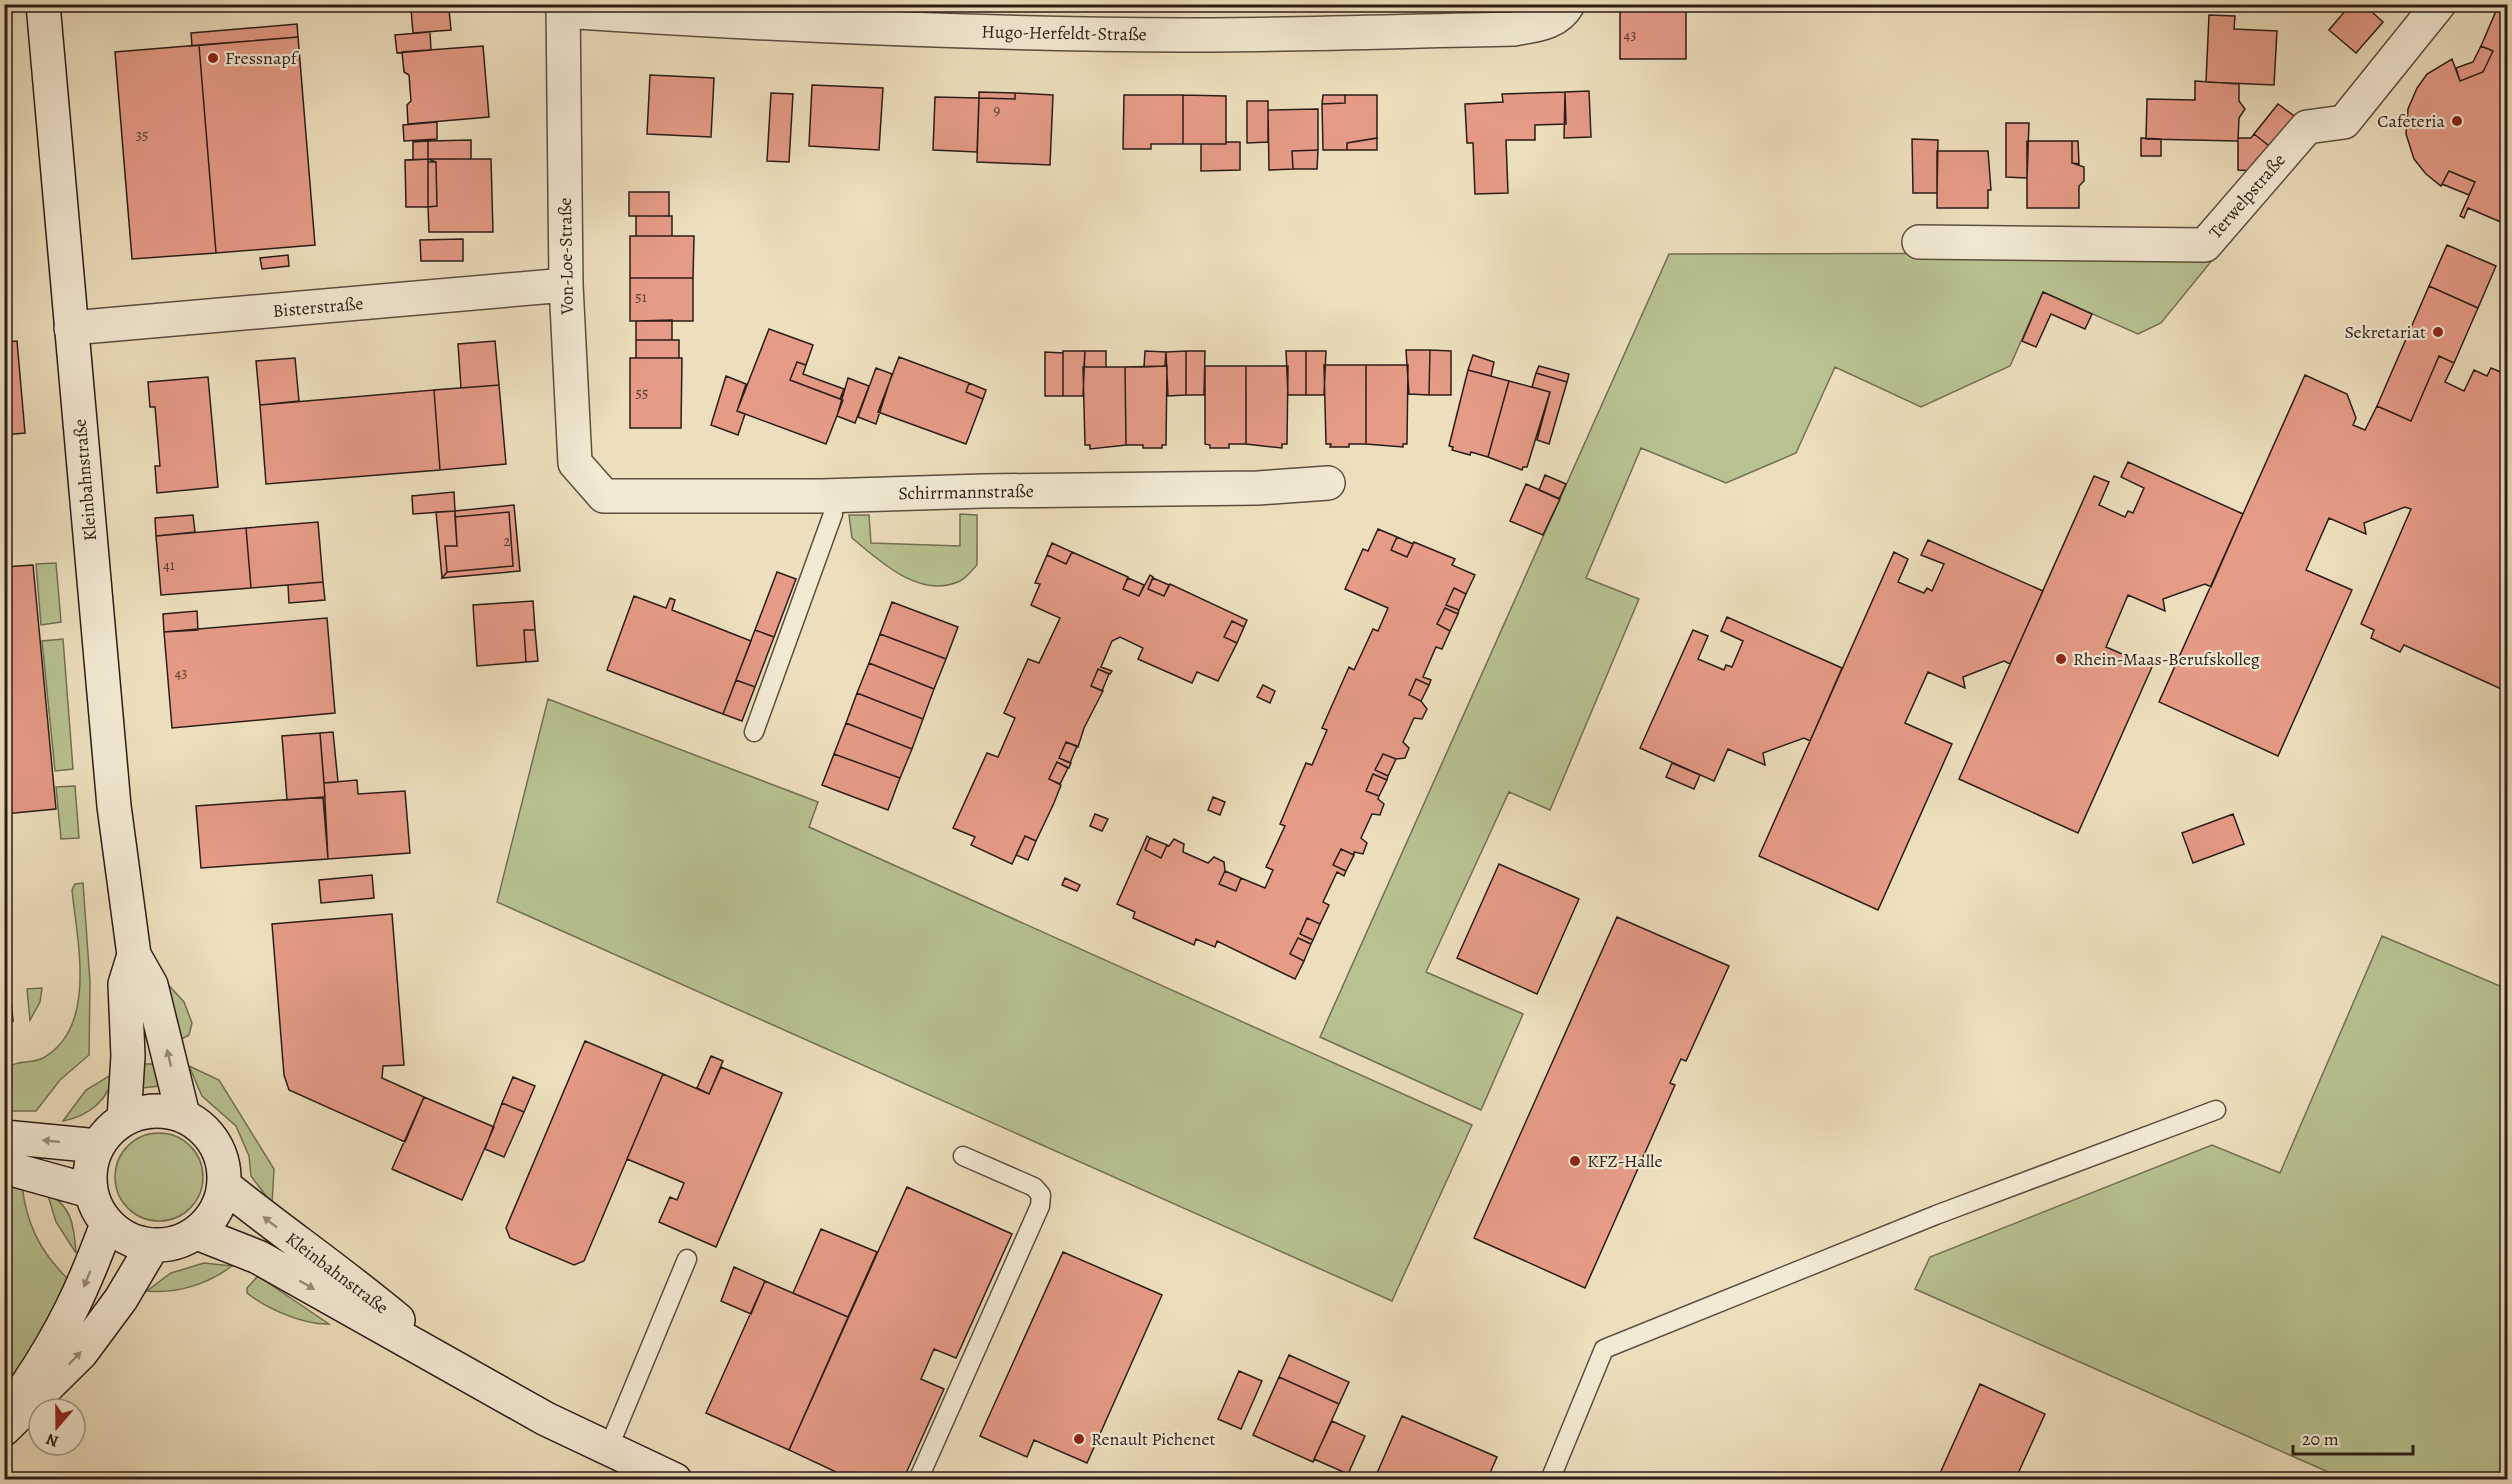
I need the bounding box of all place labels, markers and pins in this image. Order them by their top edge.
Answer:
place label: Fressnapf [225,46,300,70]
marker: Fressnapf [206,51,220,65]
place label: Cafeteria [2377,109,2446,133]
marker: Cafeteria [2450,114,2464,128]
place label: Sekretariat [2344,320,2426,344]
marker: Sekretariat [2431,325,2445,339]
place label: Rhein-Maas-Berufskolleg [2073,647,2260,671]
marker: Rhein-Maas-Berufskolleg [2054,652,2068,666]
place label: KFZ-Halle [1587,1149,1663,1173]
marker: KFZ-Halle [1568,1154,1582,1168]
place label: Renault Pichenet [1091,1427,1215,1451]
marker: Renault Pichenet [1072,1432,1086,1446]

